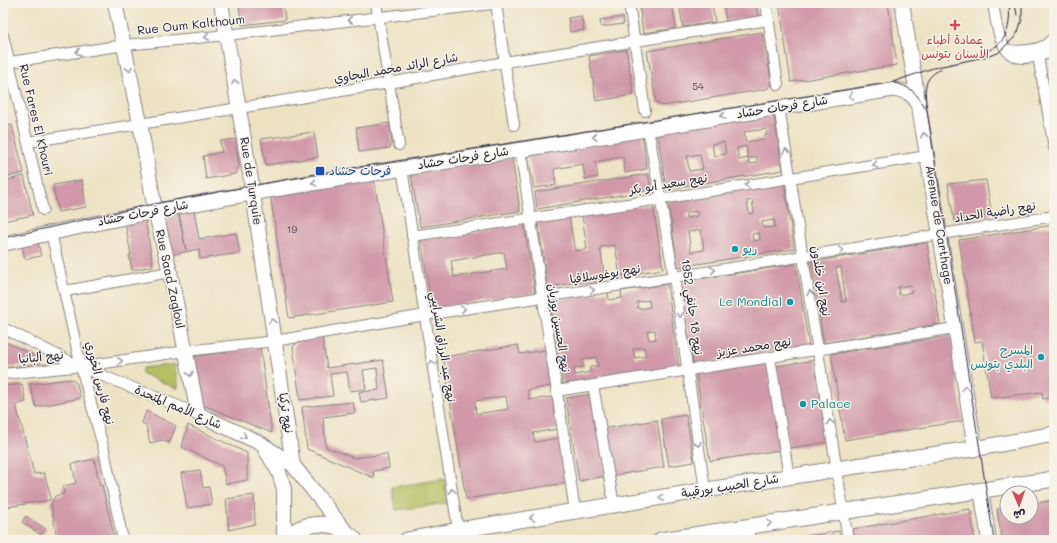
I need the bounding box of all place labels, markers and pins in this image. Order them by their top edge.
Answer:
marker: عمادة أطباء الأسنان بتونس [949,19,961,31]
place label: عمادة أطباء الأسنان بتونس [921,31,989,62]
place label: فرحات حشاد [329,162,391,178]
marker: فرحات حشاد [314,165,326,177]
place label: ريو [742,240,757,256]
marker: ريو [730,244,740,254]
place label: Le Mondial [719,293,782,309]
marker: Le Mondial [785,297,795,307]
place label: المسرح البلدي بتونس [970,341,1033,373]
marker: المسرح البلدي بتونس [1036,352,1046,362]
place label: Palace [811,395,851,411]
marker: Palace [798,399,808,409]

